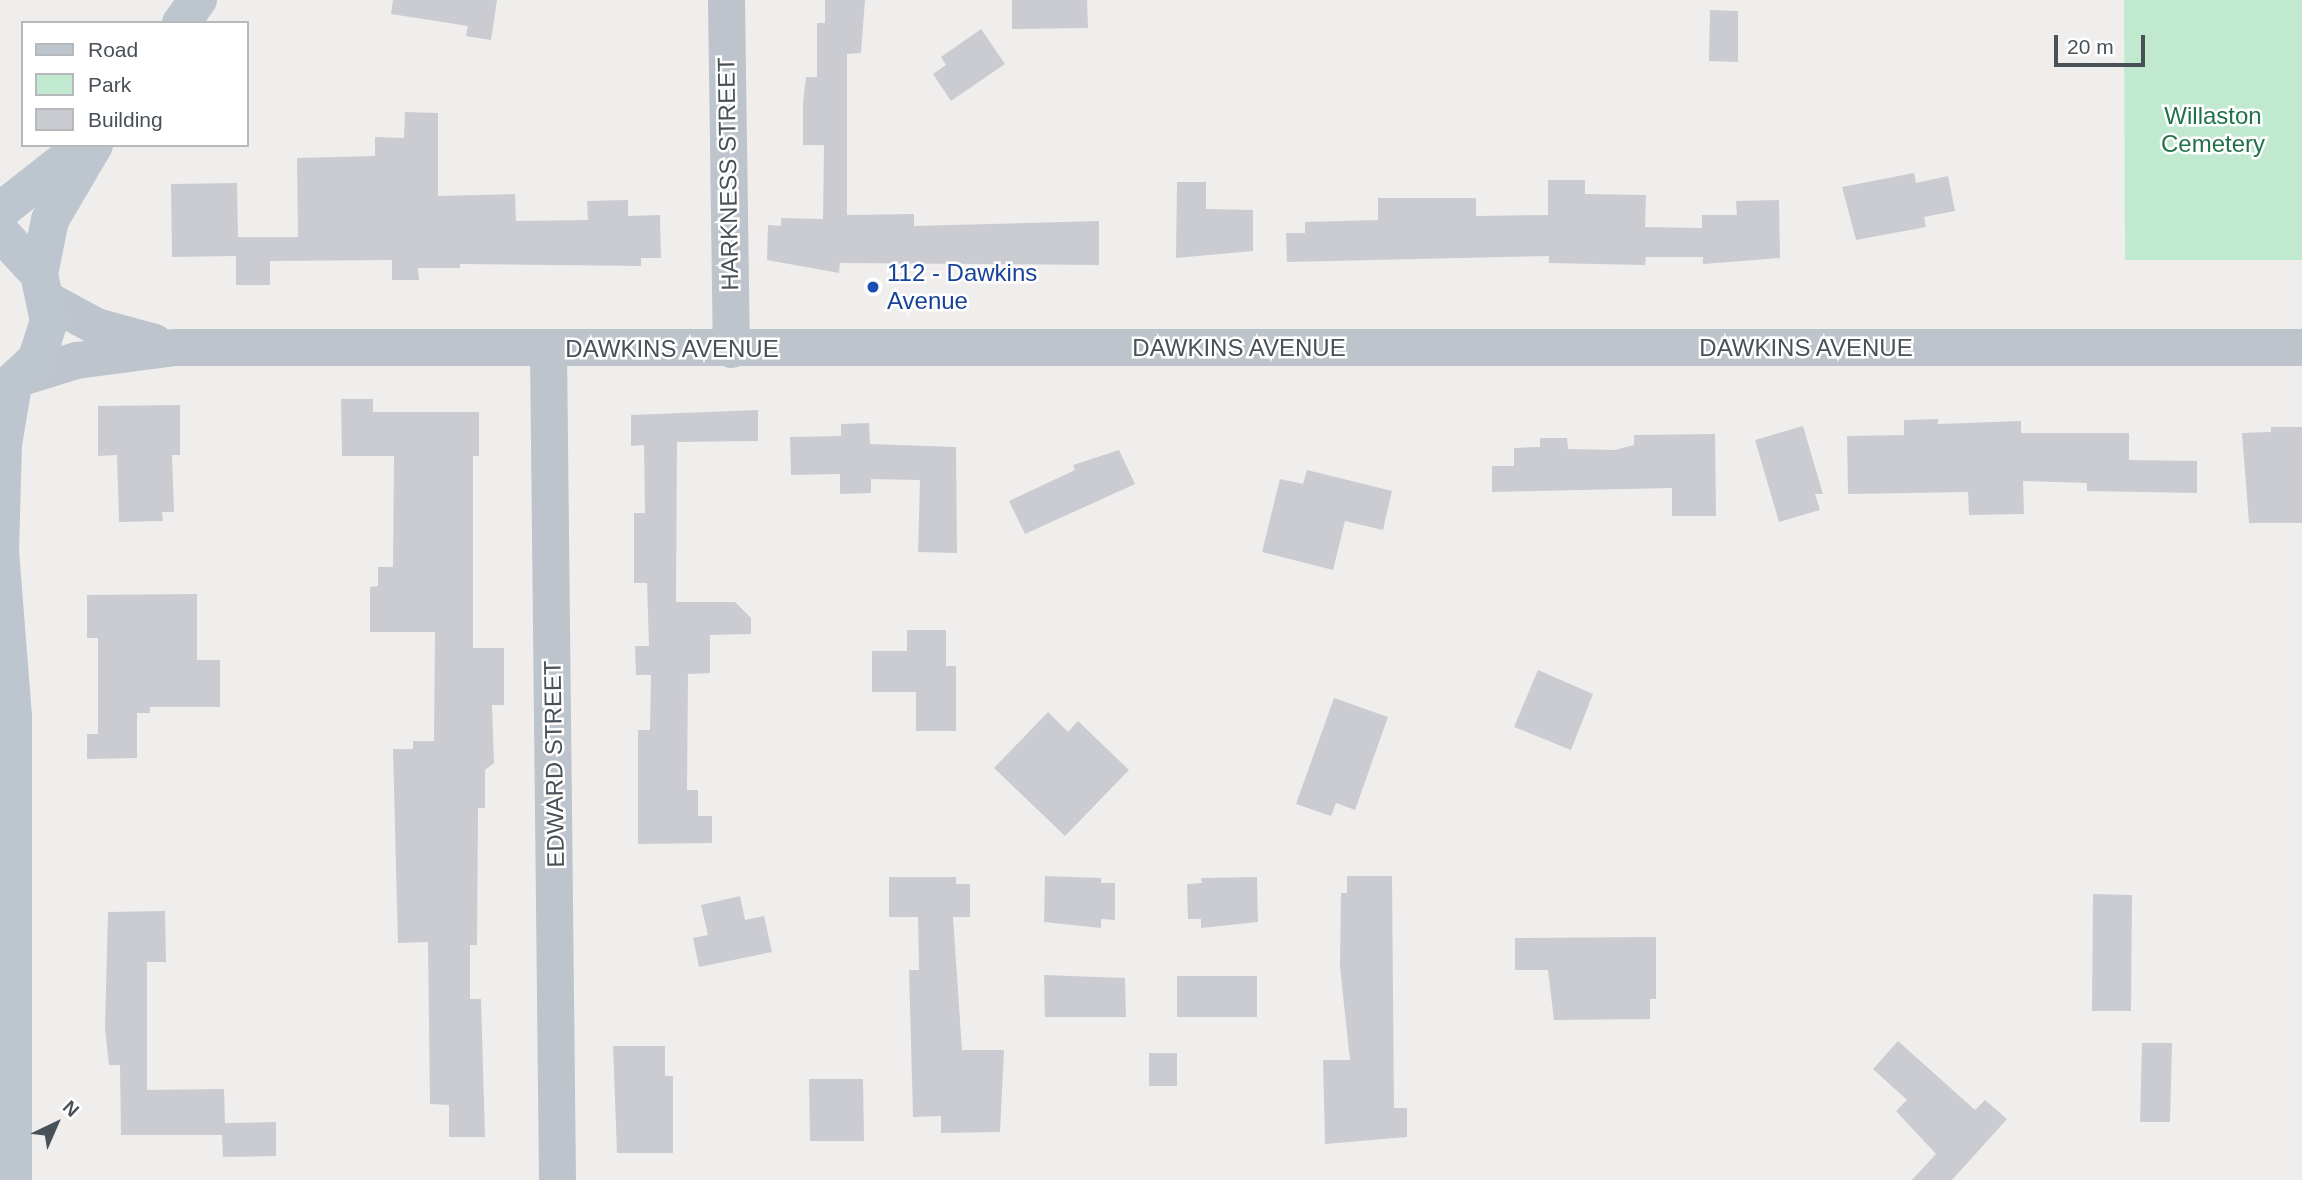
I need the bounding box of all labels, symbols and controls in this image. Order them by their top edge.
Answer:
legend [21,21,248,147]
scale bar [2057,21,2148,65]
text: 20 m [2067,35,2114,58]
text: Road [88,38,138,61]
street label: HARKNESS STREET [712,57,744,291]
text: Park [88,73,131,96]
park label: Willaston Cemetery [2161,102,2265,158]
text: Building [88,108,163,131]
place label: 112 - Dawkins Avenue [887,259,1037,315]
marker: 112 - Dawkins Avenue [865,279,881,295]
street label: DAWKINS AVENUE [1132,334,1346,362]
street label: DAWKINS AVENUE [1699,334,1913,362]
street label: DAWKINS AVENUE [565,335,779,363]
street label: EDWARD STREET [538,660,570,868]
north arrow [21,1089,91,1159]
text: N [59,1096,83,1121]

